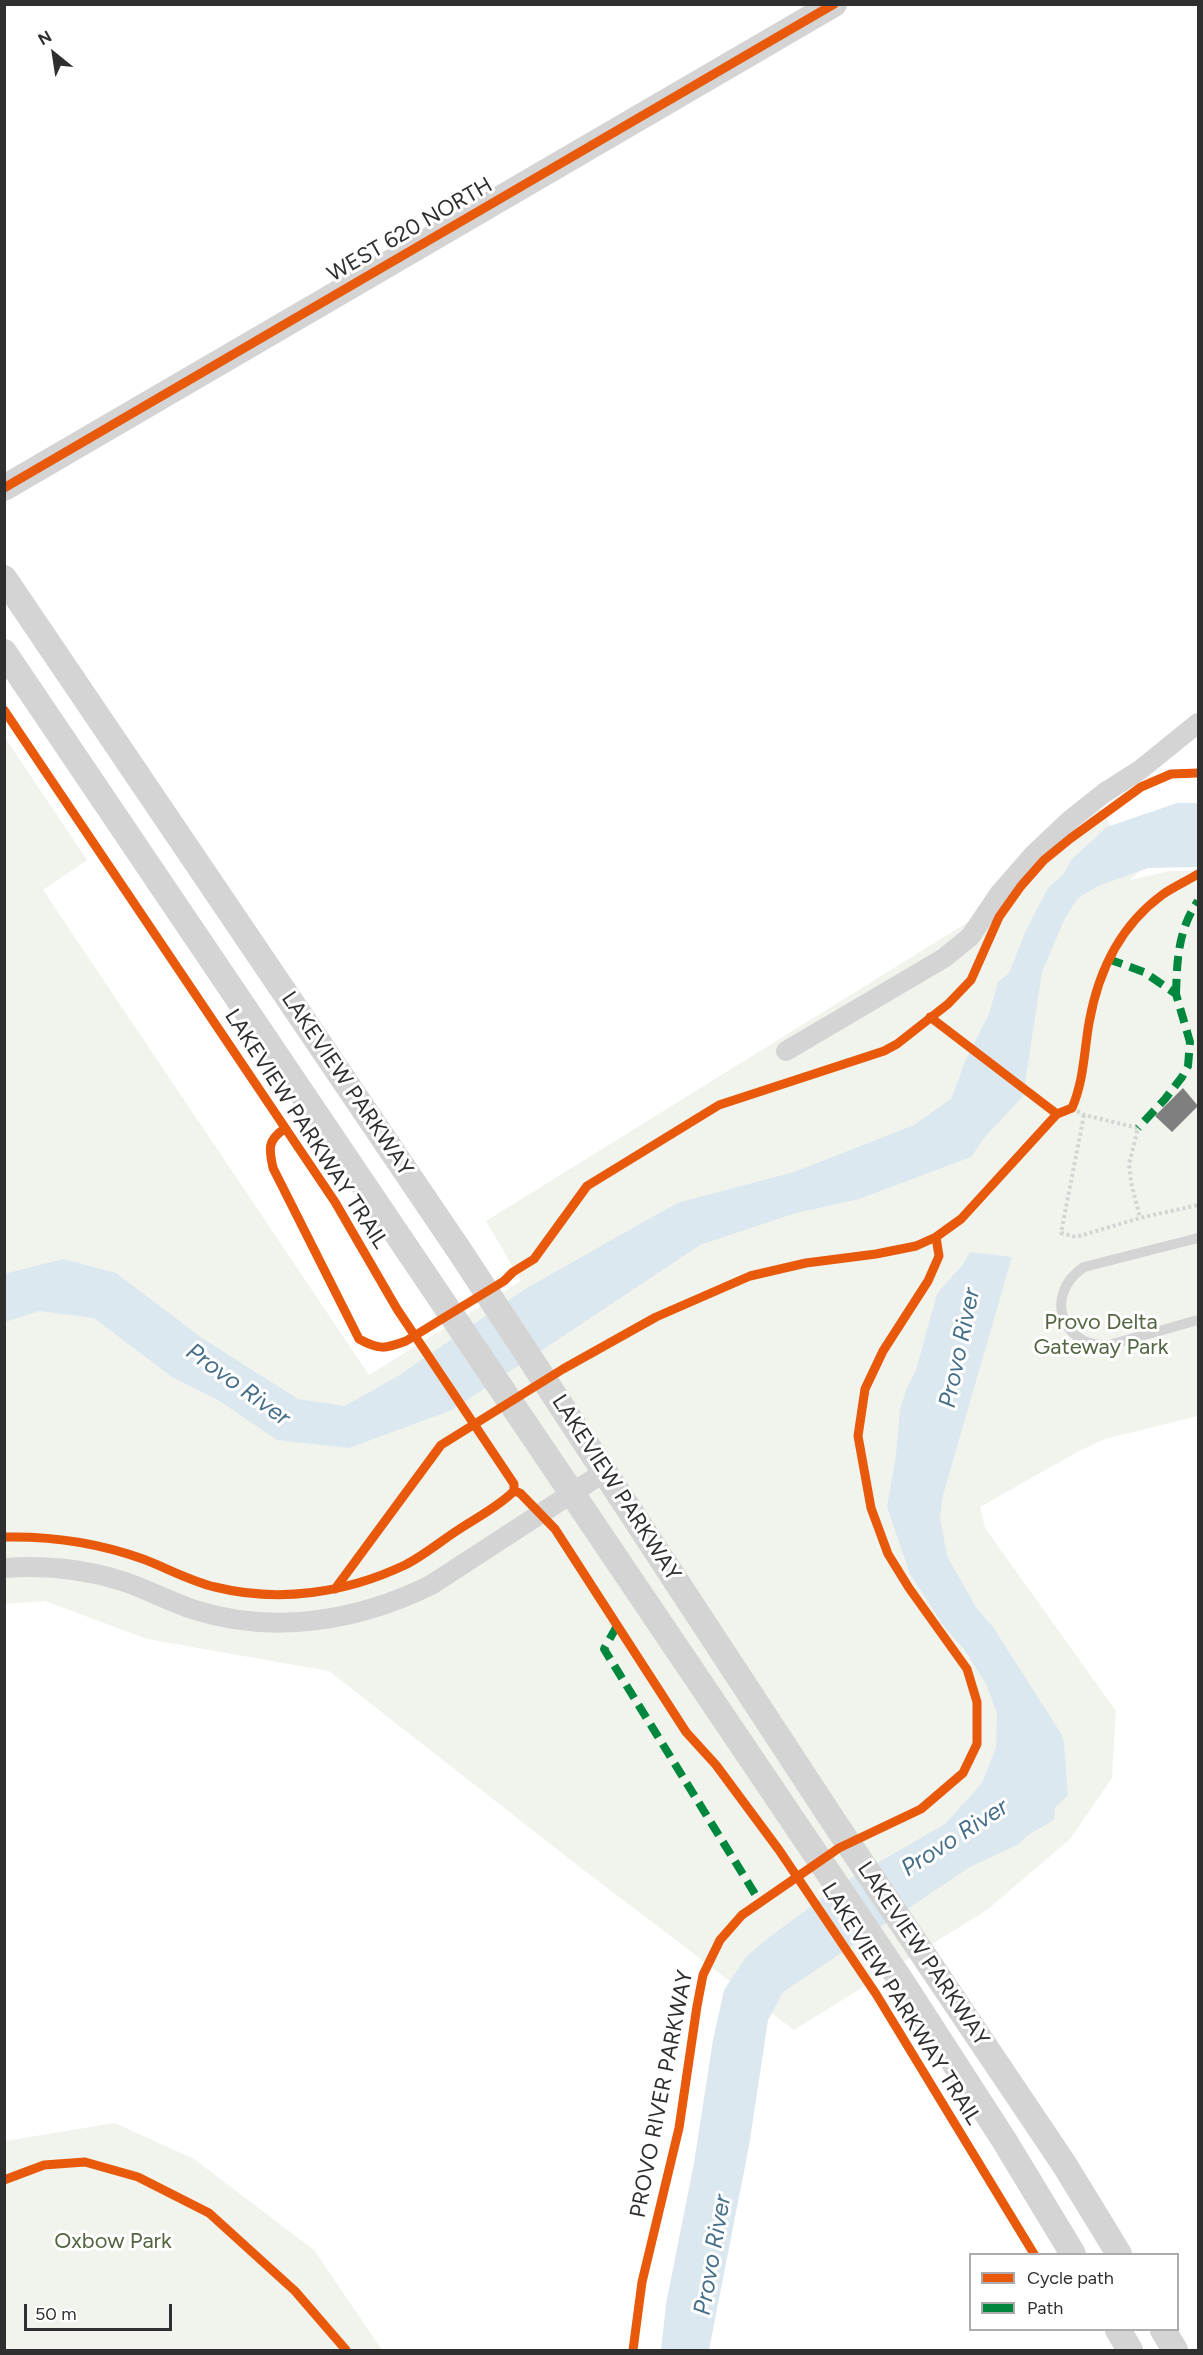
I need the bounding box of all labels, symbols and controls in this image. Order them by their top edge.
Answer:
north arrow [24,24,84,84]
text: N [35,27,55,49]
street label: WEST 620 NORTH [323,172,497,288]
street label: LAKEVIEW PARKWAY [275,987,419,1181]
street label: LAKEVIEW PARKWAY TRAIL [219,1004,393,1254]
water label: Provo River [933,1285,987,1411]
park label: Provo Delta Gateway Park [1034,1310,1168,1362]
water label: Provo River [180,1338,296,1432]
street label: LAKEVIEW PARKWAY [546,1390,686,1586]
water label: Provo River [896,1793,1014,1883]
street label: LAKEVIEW PARKWAY [851,1857,995,2051]
street label: LAKEVIEW PARKWAY TRAIL [816,1878,986,2130]
street label: PROVO RIVER PARKWAY [625,1968,699,2220]
water label: Provo River [688,2193,738,2317]
park label: Oxbow Park [54,2229,172,2255]
legend [969,2253,1179,2331]
text: Cycle path [1027,2267,1114,2289]
scale bar [27,2292,176,2330]
text: Path [1027,2297,1063,2319]
text: 50 m [35,2303,77,2325]

